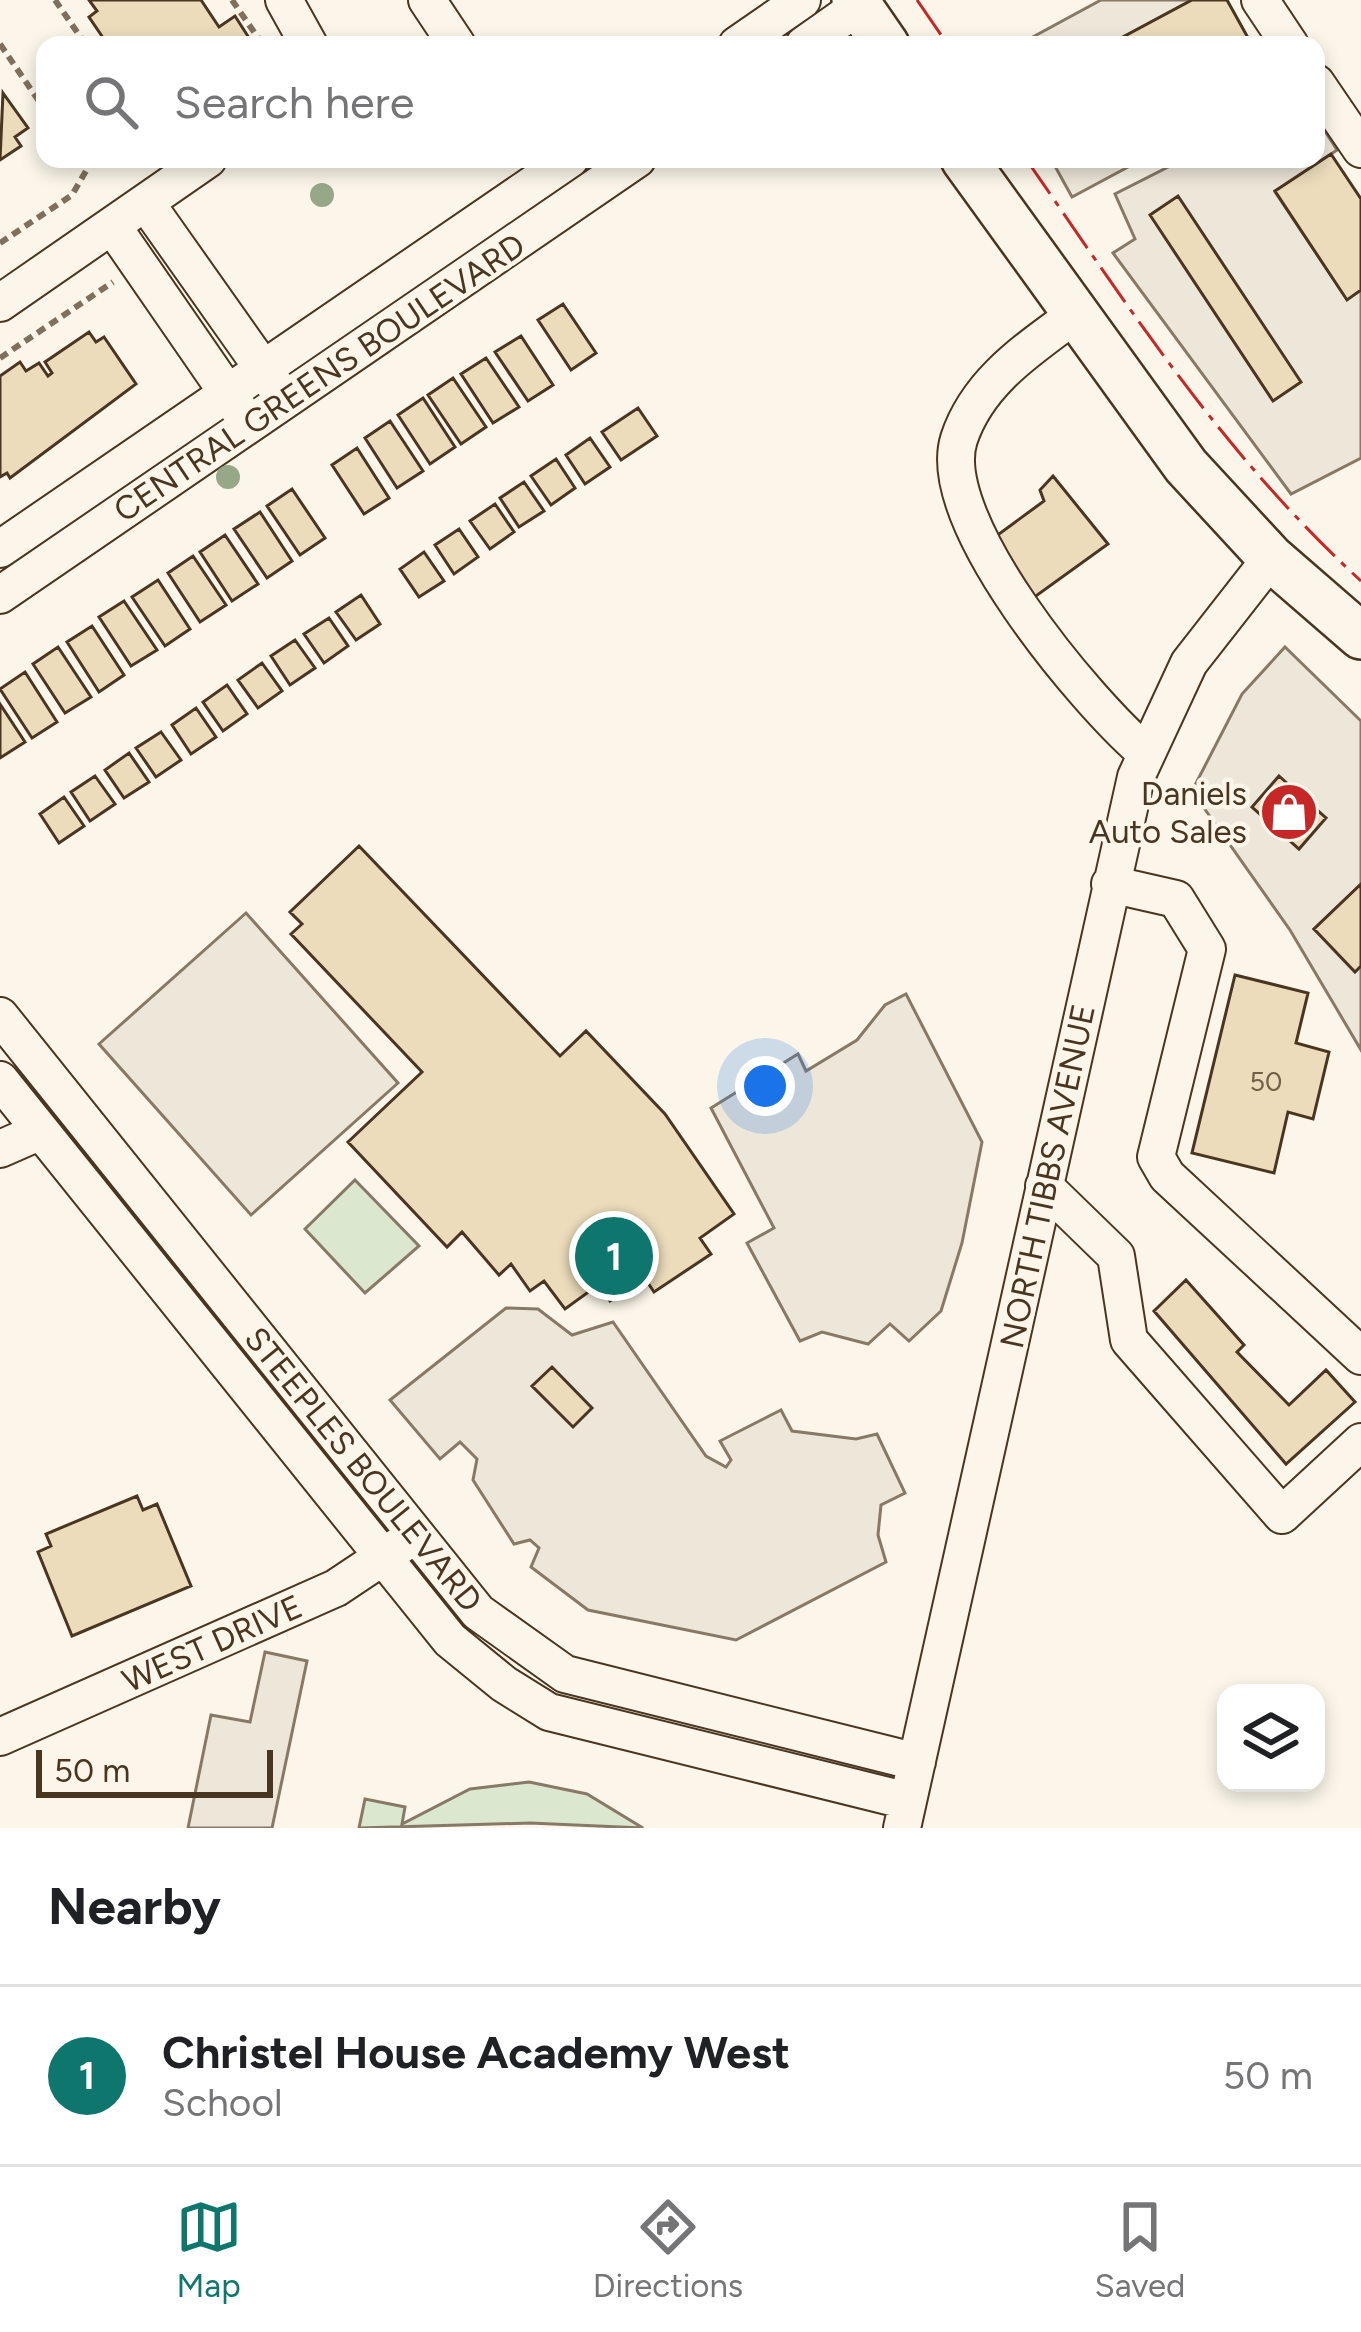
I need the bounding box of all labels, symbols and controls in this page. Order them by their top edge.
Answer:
search box [36,36,1325,168]
icon: search [78,69,144,135]
text: Search here [174,75,414,129]
street label: CENTRAL GREENS BOULEVARD [106,225,532,530]
place label: Daniels Auto Sales [1089,774,1247,851]
shop icon: Daniels Auto Sales [1258,781,1320,843]
street label: NORTH TIBBS AVENUE [992,1001,1103,1352]
your location [735,1056,795,1116]
house number: 50 [1250,1065,1282,1098]
pin: 1 [575,1211,653,1301]
street label: STEEPLES BOULEVARD [237,1319,490,1619]
street label: WEST DRIVE [116,1586,308,1700]
map controls [1217,1684,1325,1792]
button: layers [1217,1684,1325,1792]
scale bar [36,1744,273,1797]
text: 50 m [54,1751,130,1790]
text: Nearby [48,1876,221,1937]
text: Christel House Academy West [162,2025,790,2079]
text: 1 [79,2052,95,2099]
text: 50 m [1223,2052,1313,2099]
text: School [162,2079,283,2126]
tab: Map [176,2194,242,2305]
tab: Directions [593,2194,743,2305]
tab: Saved [1094,2194,1185,2305]

